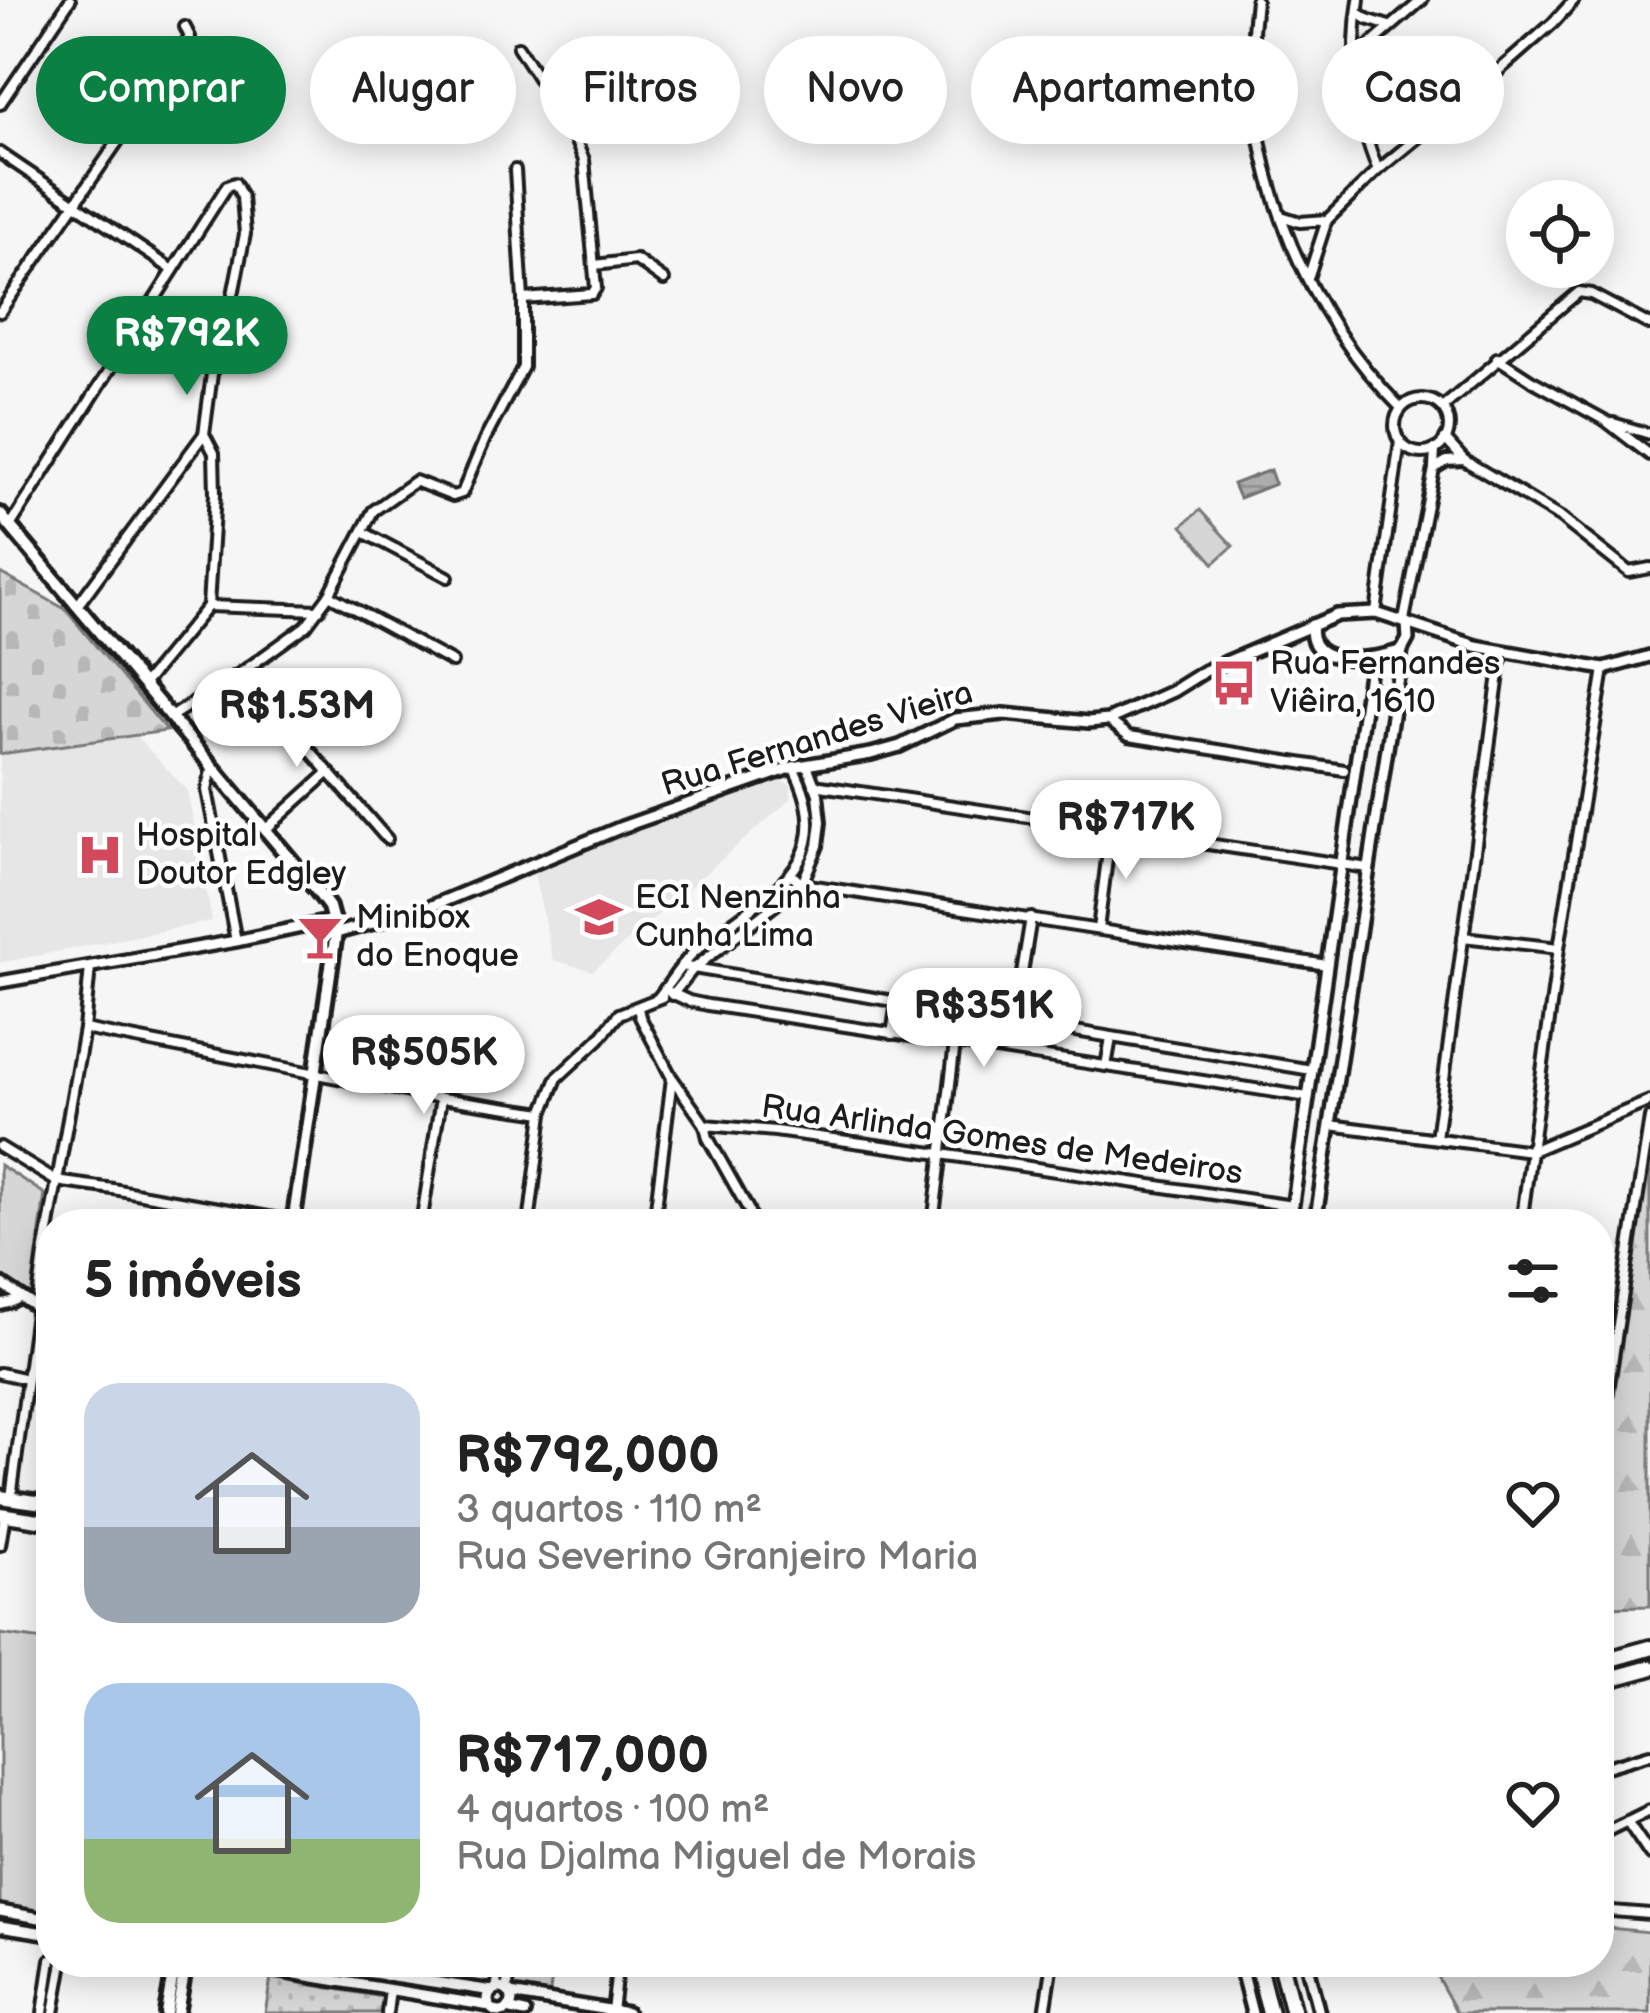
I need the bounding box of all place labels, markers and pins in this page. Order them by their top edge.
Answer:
pin: R$792K [89,296,285,398]
place label: Rua Fernandes Viêira, 1610 [1270,644,1500,722]
bus stop icon: Rua Fernandes Viêira, 1610 [1209,658,1259,708]
pin: R$1.53M [186,668,408,770]
pin: R$717K [1028,780,1224,882]
place label: Hospital Doutor Edgley [136,816,346,894]
hospital icon: Hospital Doutor Edgley [75,830,125,880]
place label: ECI Nenzinha Cunha Lima [635,878,841,956]
school or university icon: ECI Nenzinha Cunha Lima [574,892,624,942]
place label: Minibox do Enoque [356,898,519,976]
bar icon: Minibox do Enoque [295,912,345,962]
pin: R$351K [886,968,1082,1070]
pin: R$505K [326,1015,522,1117]

